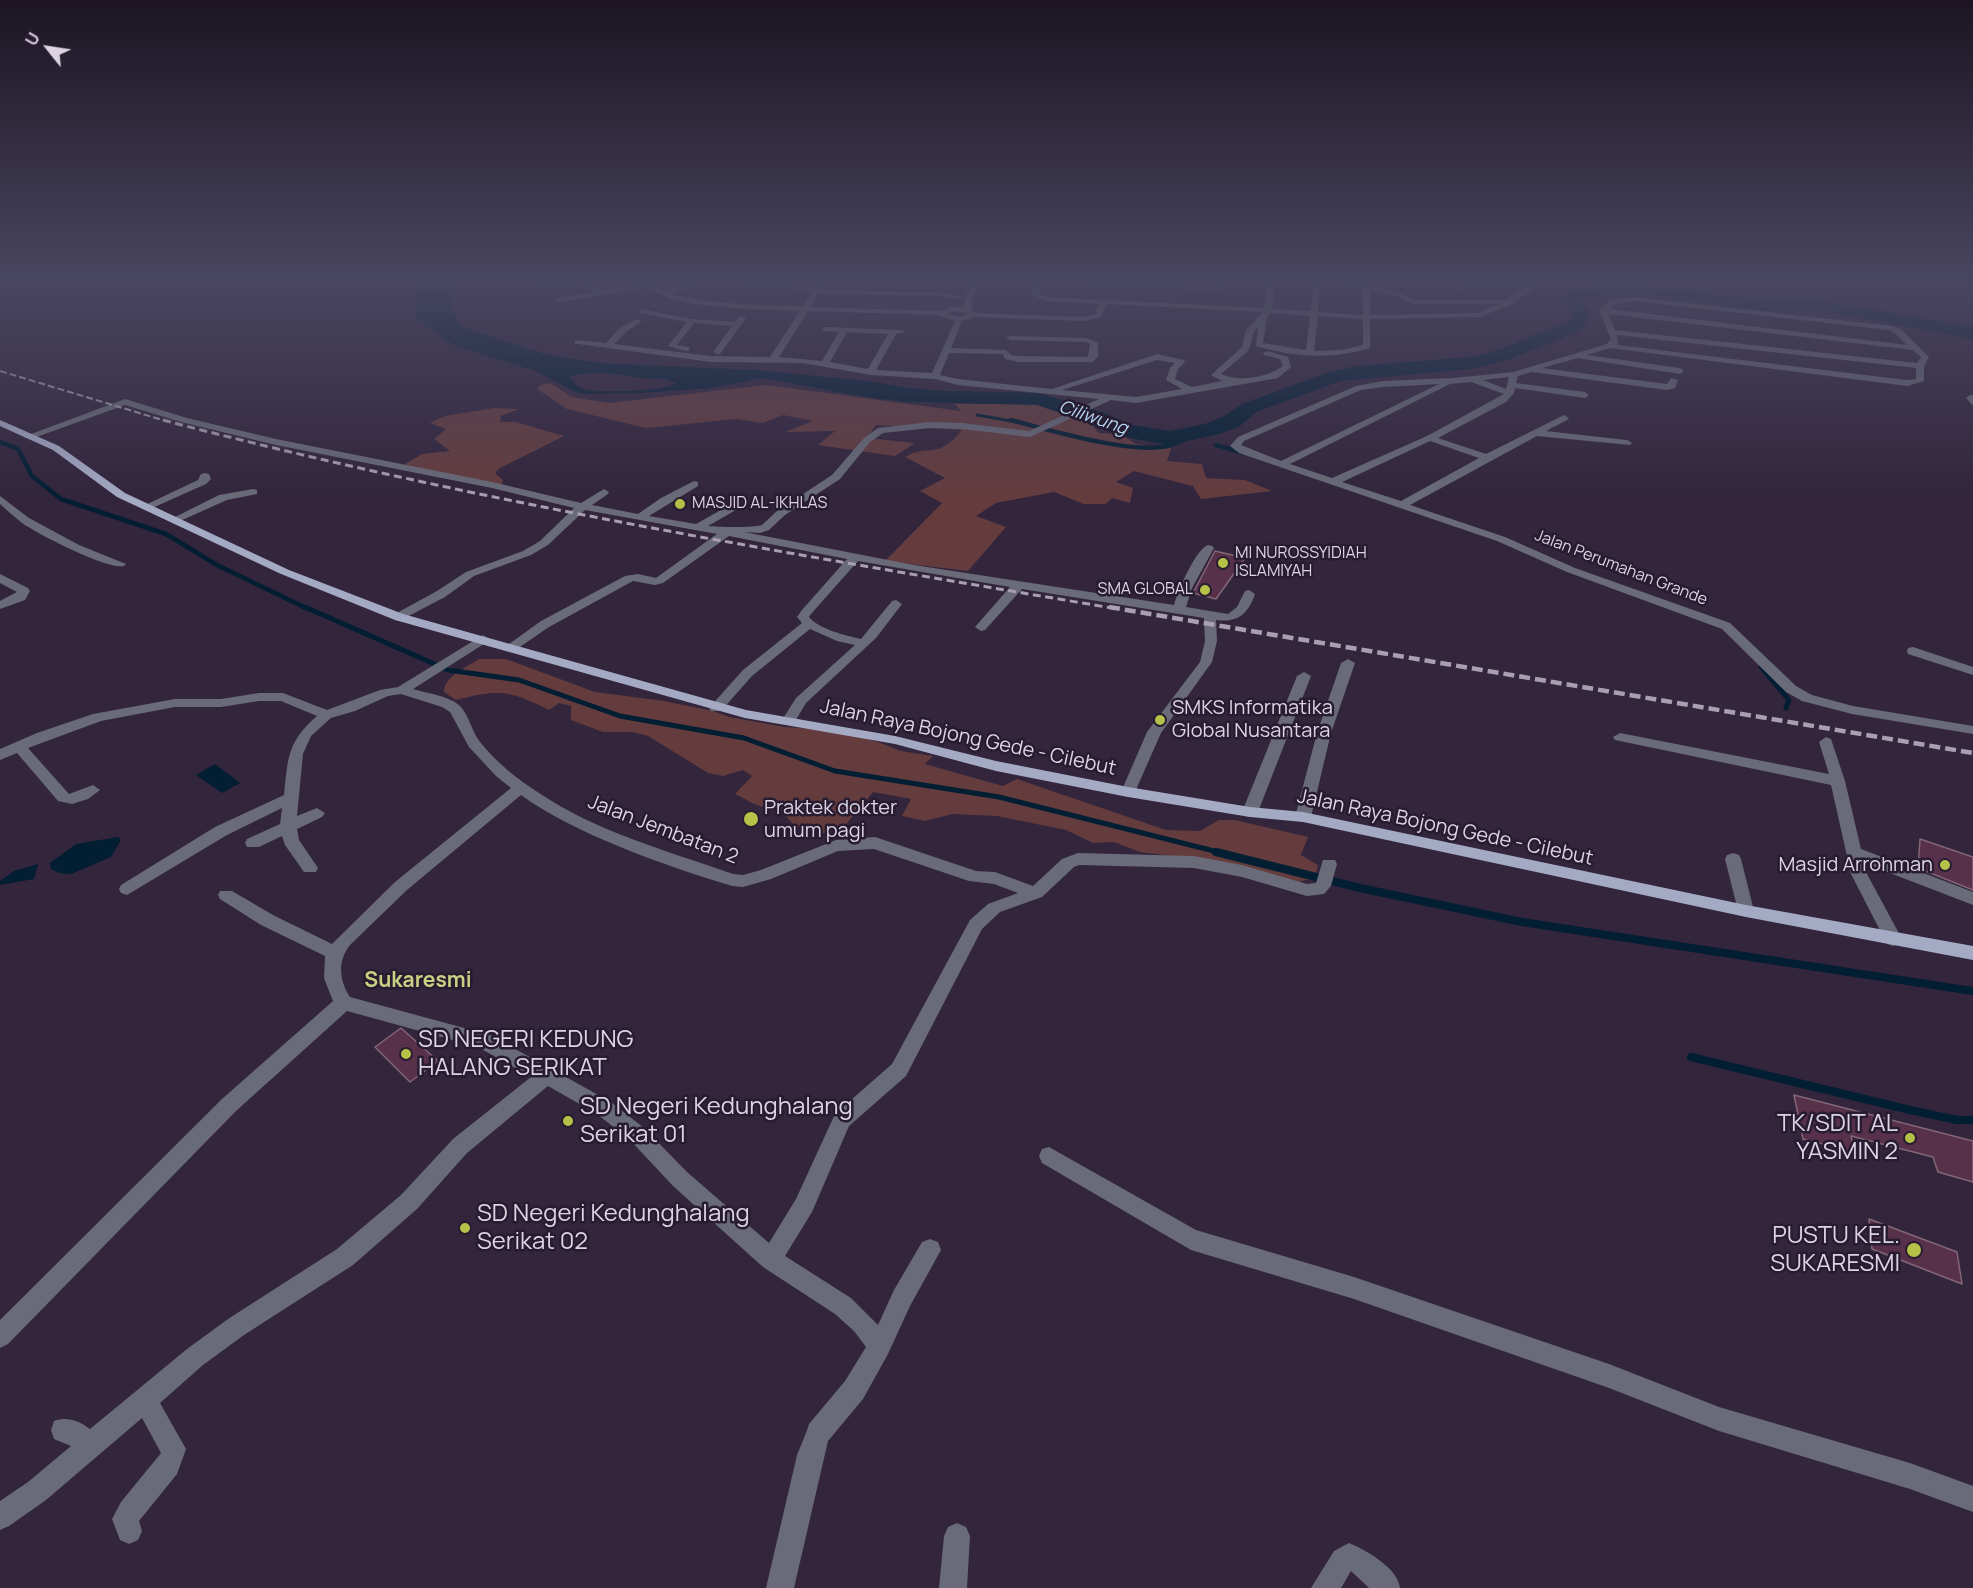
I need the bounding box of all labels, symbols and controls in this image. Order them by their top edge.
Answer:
north arrow [18,18,78,78]
text: U [20,29,45,49]
water label: Ciliwung [1056,396,1130,440]
place label: MASJID AL-IKHLAS [692,494,827,514]
marker: MASJID AL-IKHLAS [673,497,687,511]
street label: Jalan Perumahan Grande [1532,526,1710,610]
place label: MI NUROSSYIDIAH ISLAMIYAH [1235,544,1367,582]
marker: MI NUROSSYIDIAH ISLAMIYAH [1216,556,1230,570]
place label: SMA GLOBAL [1098,580,1193,600]
marker: SMA GLOBAL [1198,583,1212,597]
street label: Jalan Raya Bojong Gede - Cilebut [818,695,1118,781]
place label: SMKS Informatika Global Nusantara [1172,696,1333,743]
marker: SMKS Informatika Global Nusantara [1153,713,1167,727]
street label: Jalan Raya Bojong Gede - Cilebut [1295,785,1595,871]
street label: Jalan Jembatan 2 [584,790,742,870]
place label: Praktek dokter umum pagi [764,796,897,843]
marker: Praktek dokter umum pagi [742,810,760,828]
place label: Masjid Arrohman [1779,853,1933,877]
marker: Masjid Arrohman [1938,858,1952,872]
district label: Sukaresmi [364,968,472,994]
place label: SD NEGERI KEDUNG HALANG SERIKAT [418,1026,633,1082]
marker: SD NEGERI KEDUNG HALANG SERIKAT [399,1047,413,1061]
place label: SD Negeri Kedunghalang Serikat 01 [580,1093,853,1149]
place label: TK/SDIT AL YASMIN 2 [1777,1110,1898,1166]
marker: SD Negeri Kedunghalang Serikat 01 [561,1114,575,1128]
marker: TK/SDIT AL YASMIN 2 [1903,1131,1917,1145]
place label: SD Negeri Kedunghalang Serikat 02 [477,1200,750,1256]
marker: SD Negeri Kedunghalang Serikat 02 [458,1221,472,1235]
place label: PUSTU KEL. SUKARESMI [1770,1222,1900,1278]
marker: PUSTU KEL. SUKARESMI [1905,1241,1923,1259]

